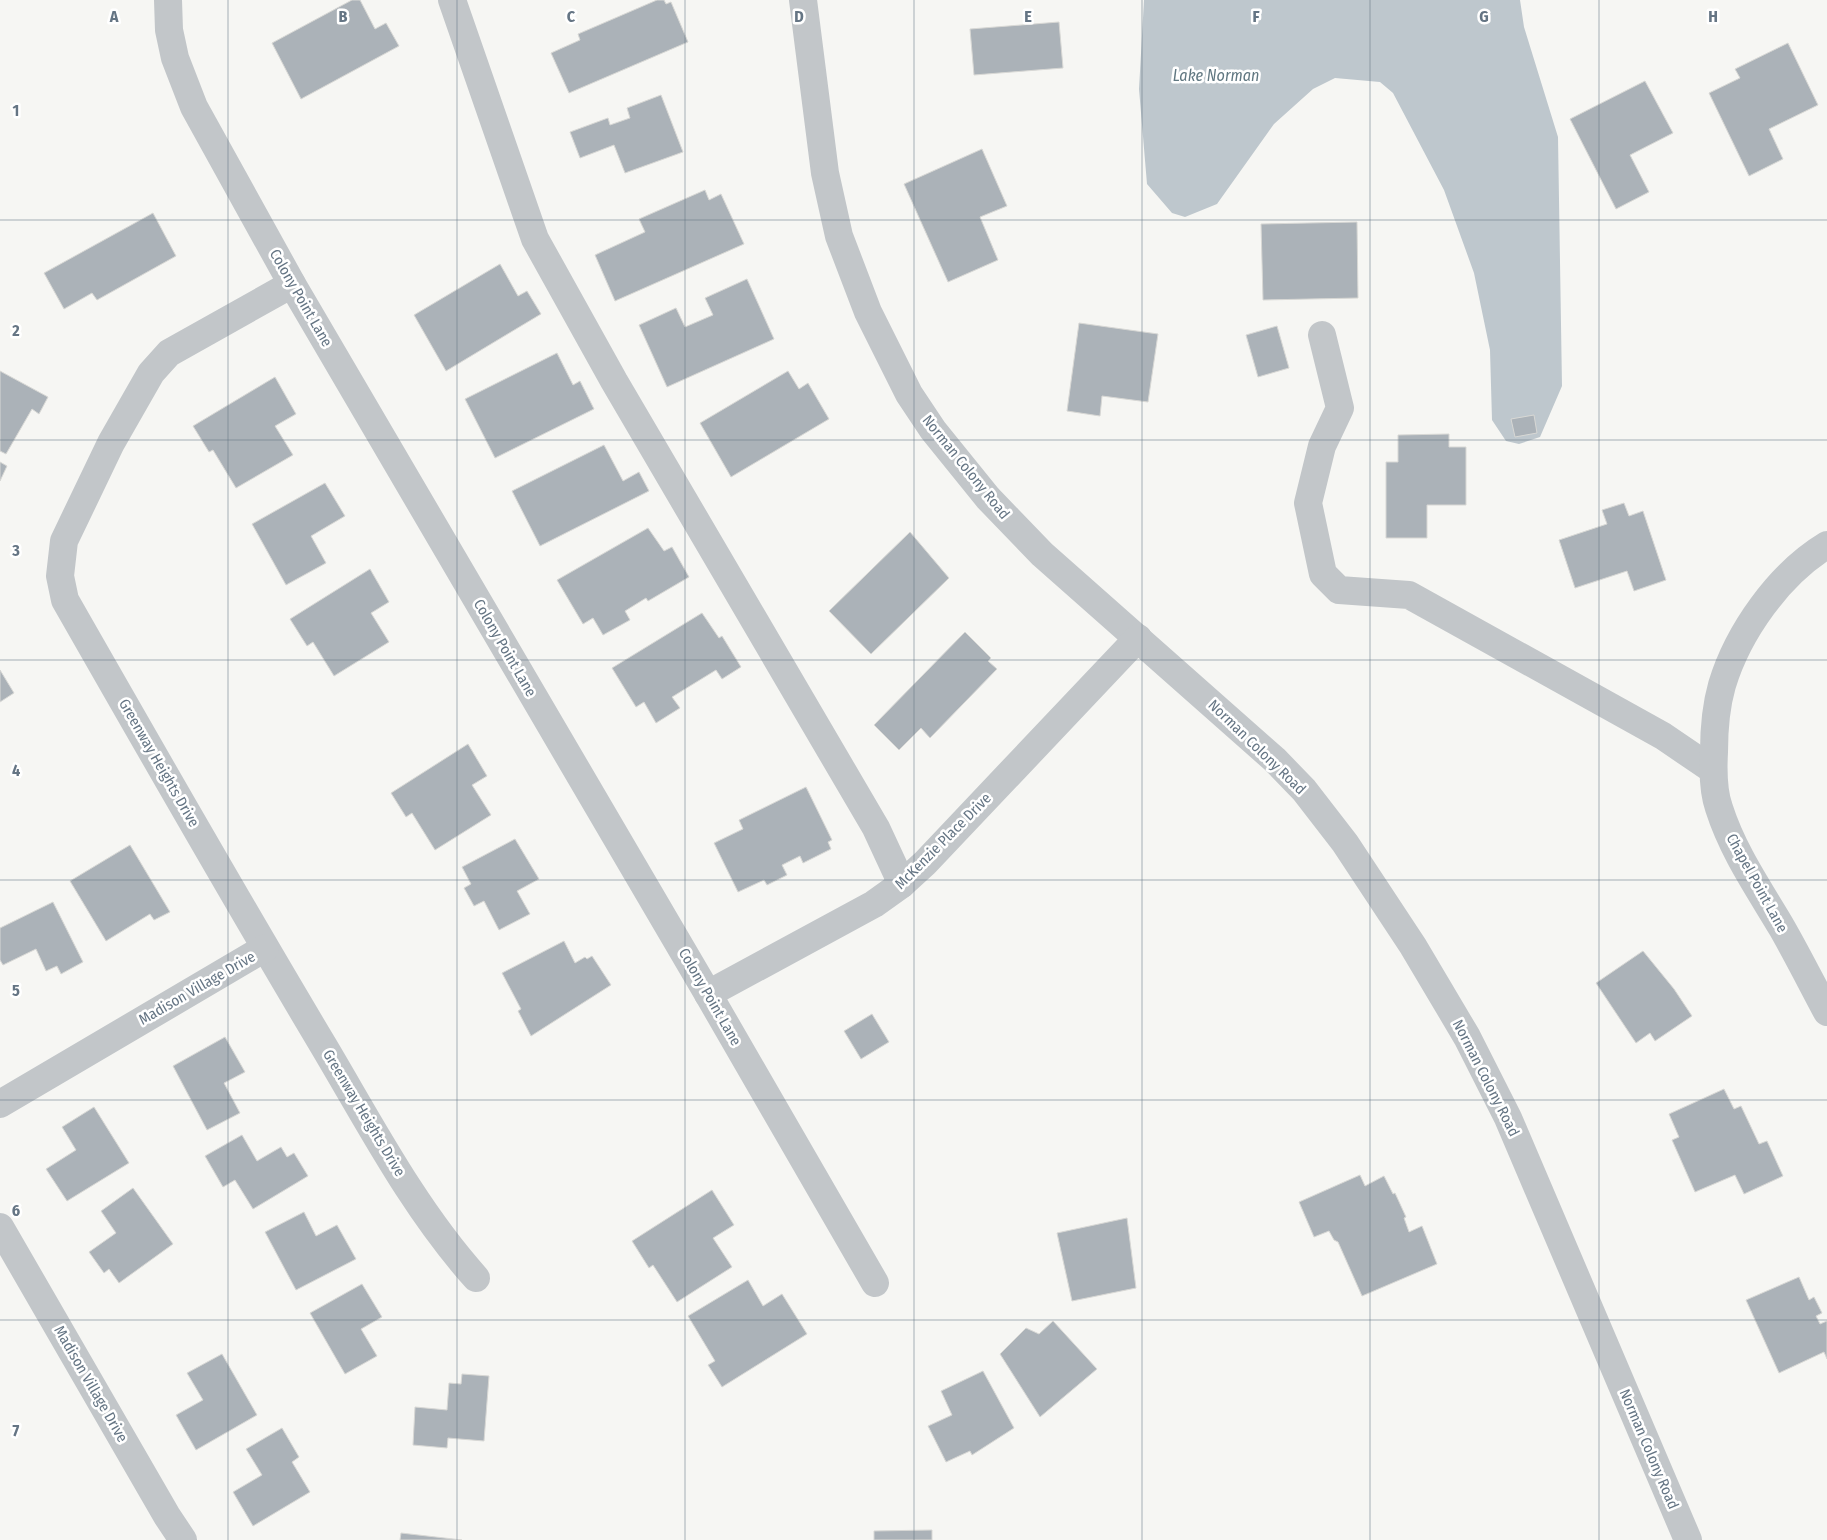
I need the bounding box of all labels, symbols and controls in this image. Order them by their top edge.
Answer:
text: A [109,7,119,26]
text: B [339,7,348,26]
text: C [567,7,576,26]
text: D [794,7,804,26]
text: E [1024,7,1032,26]
text: F [1252,7,1260,26]
text: G [1479,7,1489,26]
text: H [1708,7,1718,26]
water label: Lake Norman [1173,66,1259,85]
text: 1 [13,101,19,120]
street label: Colony Point Lane [266,246,336,350]
text: 2 [11,321,20,340]
street label: Norman Colony Road [919,411,1013,523]
text: 3 [11,541,20,560]
street label: Colony Point Lane [470,596,540,700]
street label: Greenway Heights Drive [115,696,203,830]
street label: Norman Colony Road [1204,696,1310,798]
text: 4 [12,761,20,780]
street label: McKenzie Place Drive [891,789,995,893]
street label: Chapel Point Lane [1722,830,1792,936]
street label: Colony Point Lane [675,945,745,1049]
street label: Madison Village Drive [136,947,258,1029]
text: 5 [12,981,20,1000]
street label: Norman Colony Road [1449,1017,1523,1139]
street label: Greenway Heights Drive [319,1046,409,1180]
text: 6 [12,1201,20,1220]
street label: Madison Village Drive [50,1323,132,1445]
street label: Norman Colony Road [1616,1386,1682,1512]
text: 7 [13,1421,20,1440]

